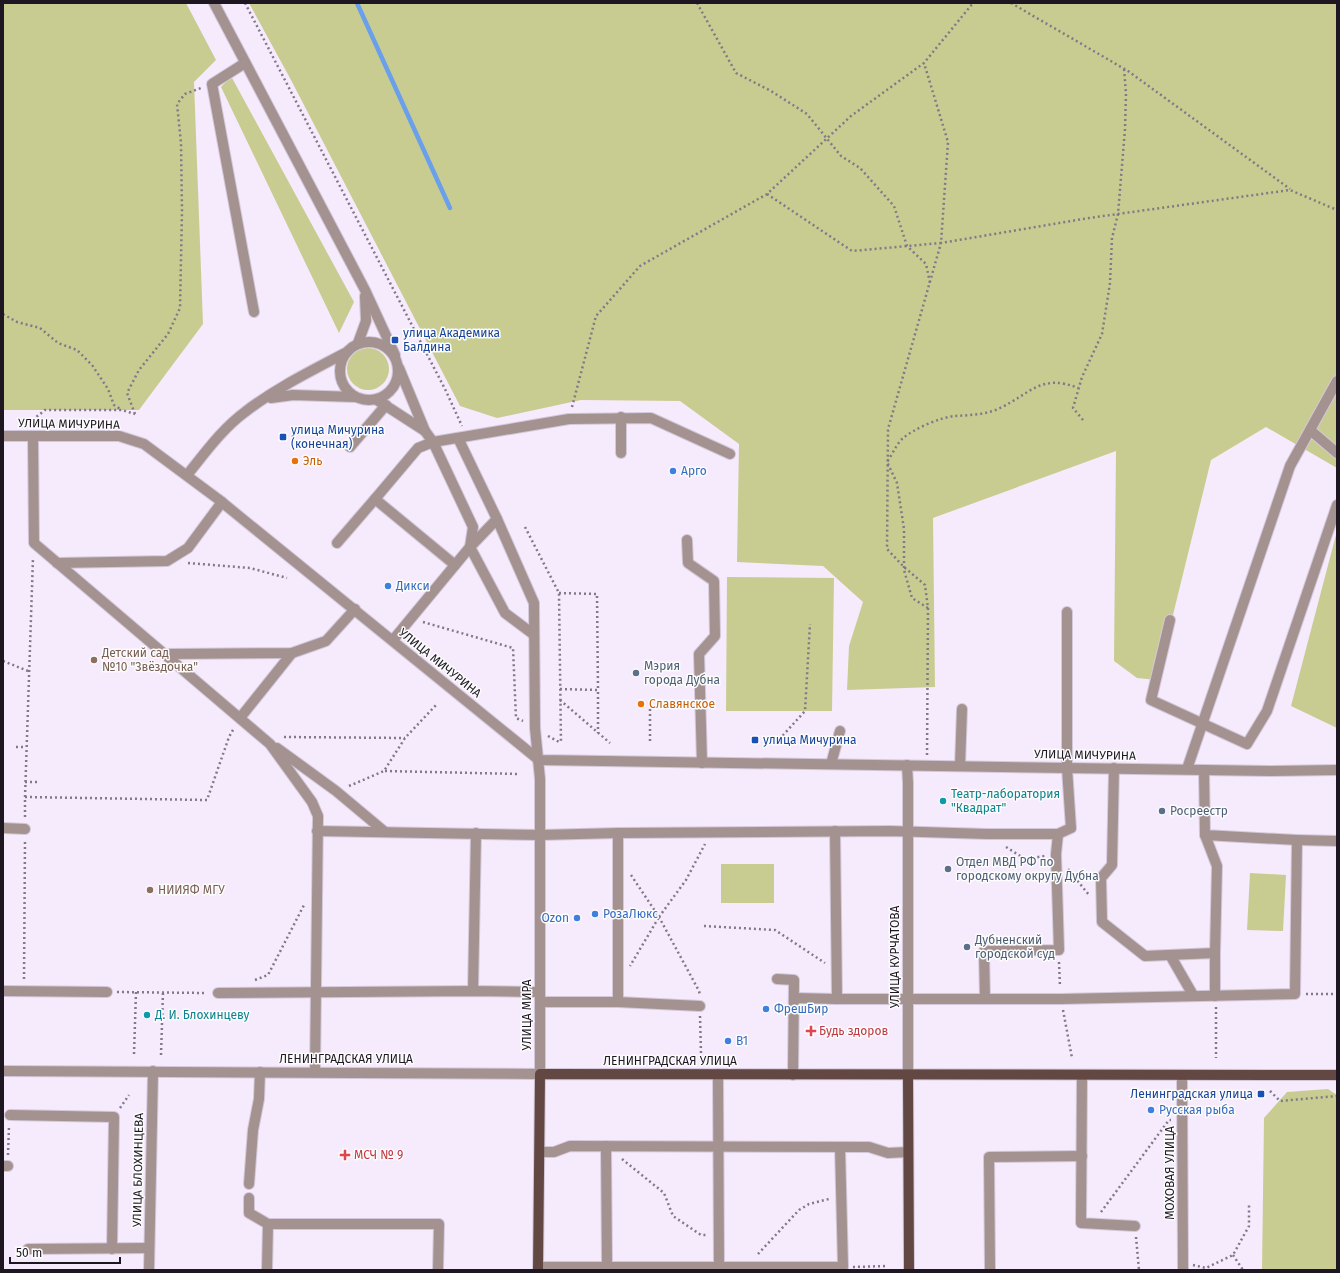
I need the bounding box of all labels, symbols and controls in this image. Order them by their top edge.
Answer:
place label: улица Академика Балдина [403,326,500,354]
marker: улица Академика Балдина [390,335,400,345]
street label: УЛИЦА МИЧУРИНА [18,416,120,432]
place label: улица Мичурина (конечная) [291,423,385,451]
marker: улица Мичурина (конечная) [278,432,288,442]
place label: Эль [303,454,322,468]
marker: Эль [290,456,300,466]
place label: Арго [681,464,707,478]
marker: Арго [668,466,678,476]
place label: Дикси [395,579,430,593]
marker: Дикси [383,581,393,591]
street label: УЛИЦА МИЧУРИНА [396,625,484,701]
place label: Детский сад №10 "Звёздочка" [101,646,198,674]
marker: Детский сад №10 "Звёздочка" [89,655,99,665]
place label: Мэрия города Дубна [644,659,720,687]
marker: Мэрия города Дубна [631,668,641,678]
place label: Славянское [649,697,715,711]
marker: Славянское [636,699,646,709]
place label: улица Мичурина [763,733,857,747]
marker: улица Мичурина [750,735,760,745]
street label: УЛИЦА МИЧУРИНА [1034,747,1136,763]
place label: Театр-лаборатория "Квадрат" [951,787,1060,815]
marker: Театр-лаборатория "Квадрат" [938,796,948,806]
place label: Росреестр [1170,804,1228,818]
marker: Росреестр [1157,806,1167,816]
place label: Отдел МВД РФ по городскому округу Дубна [956,855,1099,883]
marker: Отдел МВД РФ по городскому округу Дубна [943,864,953,874]
place label: НИИЯФ МГУ [158,883,225,897]
marker: НИИЯФ МГУ [145,885,155,895]
street label: УЛИЦА КУРЧАТОВА [888,906,902,1008]
place label: РозаЛюкс [603,907,658,921]
marker: РозаЛюкс [590,909,600,919]
place label: Ozon [542,911,569,925]
marker: Ozon [572,913,582,923]
place label: Дубненский городской суд [974,933,1055,961]
marker: Дубненский городской суд [962,942,972,952]
street label: УЛИЦА МИРА [520,979,534,1051]
place label: ФрешБир [774,1002,828,1016]
marker: ФрешБир [761,1004,771,1014]
place label: Д. И. Блохинцеву [154,1008,250,1022]
marker: Д. И. Блохинцеву [142,1010,152,1020]
place label: Будь здоров [819,1024,888,1038]
marker: Будь здоров [806,1026,816,1036]
place label: В1 [736,1034,748,1048]
marker: В1 [723,1036,733,1046]
street label: ЛЕНИНГРАДСКАЯ УЛИЦА [279,1052,413,1066]
street label: ЛЕНИНГРАДСКАЯ УЛИЦА [603,1054,737,1068]
place label: Ленинградская улица [1130,1087,1253,1101]
marker: Ленинградская улица [1256,1089,1266,1099]
place label: Русская рыба [1159,1103,1235,1117]
marker: Русская рыба [1146,1105,1156,1115]
street label: УЛИЦА БЛОХИНЦЕВА [130,1112,146,1227]
street label: МОХОВАЯ УЛИЦА [1163,1126,1177,1220]
place label: МСЧ № 9 [354,1148,403,1162]
marker: МСЧ № 9 [339,1149,351,1161]
scale bar [10,1239,120,1265]
text: 50 m [16,1246,42,1260]

